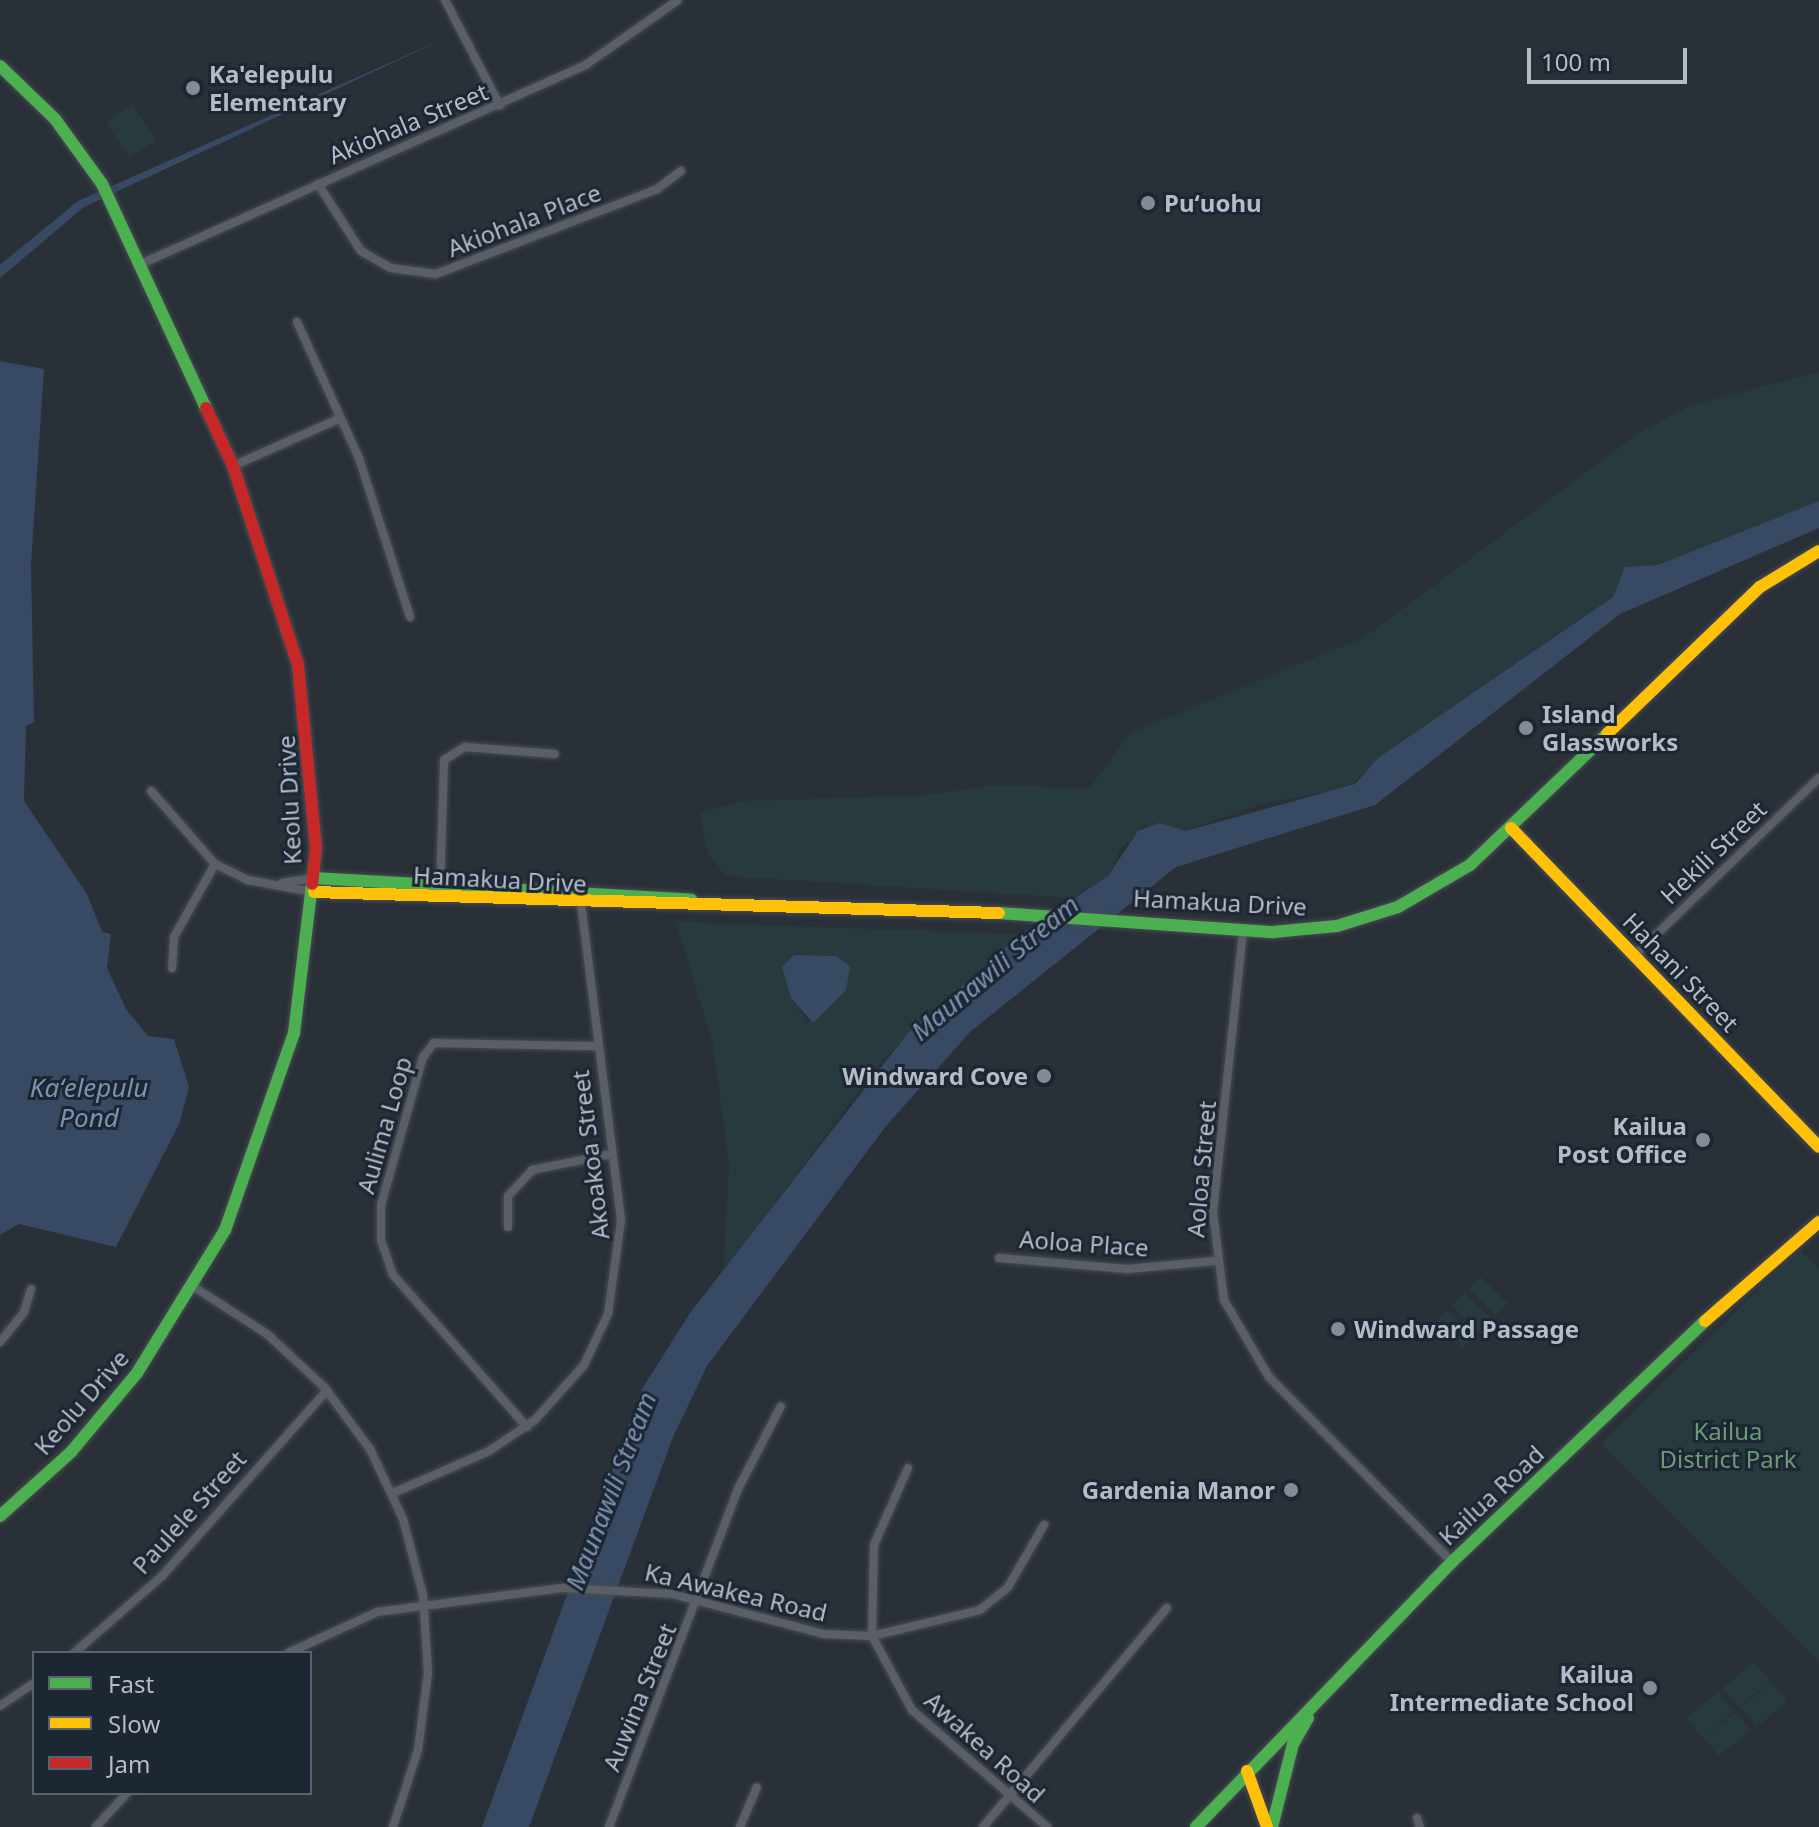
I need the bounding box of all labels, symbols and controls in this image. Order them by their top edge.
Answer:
scale bar [1531,32,1691,82]
text: 100 m [1541,45,1611,78]
place label: Ka'elepulu Elementary [209,60,346,116]
street label: Akiohala Street [324,77,492,169]
marker: Ka'elepulu Elementary [184,79,202,97]
street label: Akiohala Place [443,177,605,263]
place label: Puʻuohu [1164,189,1262,217]
marker: Puʻuohu [1139,194,1157,212]
place label: Island Glassworks [1542,700,1678,756]
marker: Island Glassworks [1517,719,1535,737]
street label: Keolu Drive [271,735,307,865]
street label: Hekili Street [1654,794,1772,910]
street label: Hamakua Drive [412,860,588,898]
street label: Hamakua Drive [1132,883,1308,921]
water label: Maunawili Stream [905,889,1085,1047]
street label: Hahani Street [1617,907,1745,1037]
street label: Aulima Loop [351,1053,417,1197]
place label: Windward Cove [842,1062,1028,1090]
marker: Windward Cove [1035,1067,1053,1085]
street label: Akoakoa Street [565,1069,615,1241]
water label: Kaʻelepulu Pond [30,1072,148,1134]
street label: Aoloa Street [1181,1099,1221,1239]
place label: Kailua Post Office [1557,1112,1687,1168]
marker: Kailua Post Office [1694,1131,1712,1149]
street label: Aoloa Place [1018,1224,1150,1262]
place label: Windward Passage [1354,1315,1579,1343]
marker: Windward Passage [1329,1320,1347,1338]
street label: Keolu Drive [28,1344,134,1460]
water label: Maunawili Stream [559,1388,663,1594]
park label: Kailua District Park [1659,1417,1797,1473]
street label: Kailua Road [1433,1439,1549,1551]
street label: Paulele Street [126,1445,252,1579]
place label: Gardenia Manor [1082,1476,1275,1504]
marker: Gardenia Manor [1282,1481,1300,1499]
street label: Ka Awakea Road [642,1557,830,1627]
street label: Auwina Street [596,1619,682,1775]
legend [32,1651,312,1795]
place label: Kailua Intermediate School [1390,1660,1634,1716]
text: Fast [108,1667,154,1700]
marker: Kailua Intermediate School [1641,1679,1659,1697]
street label: Awakea Road [919,1686,1051,1808]
text: Slow [108,1707,160,1740]
text: Jam [108,1747,150,1780]

